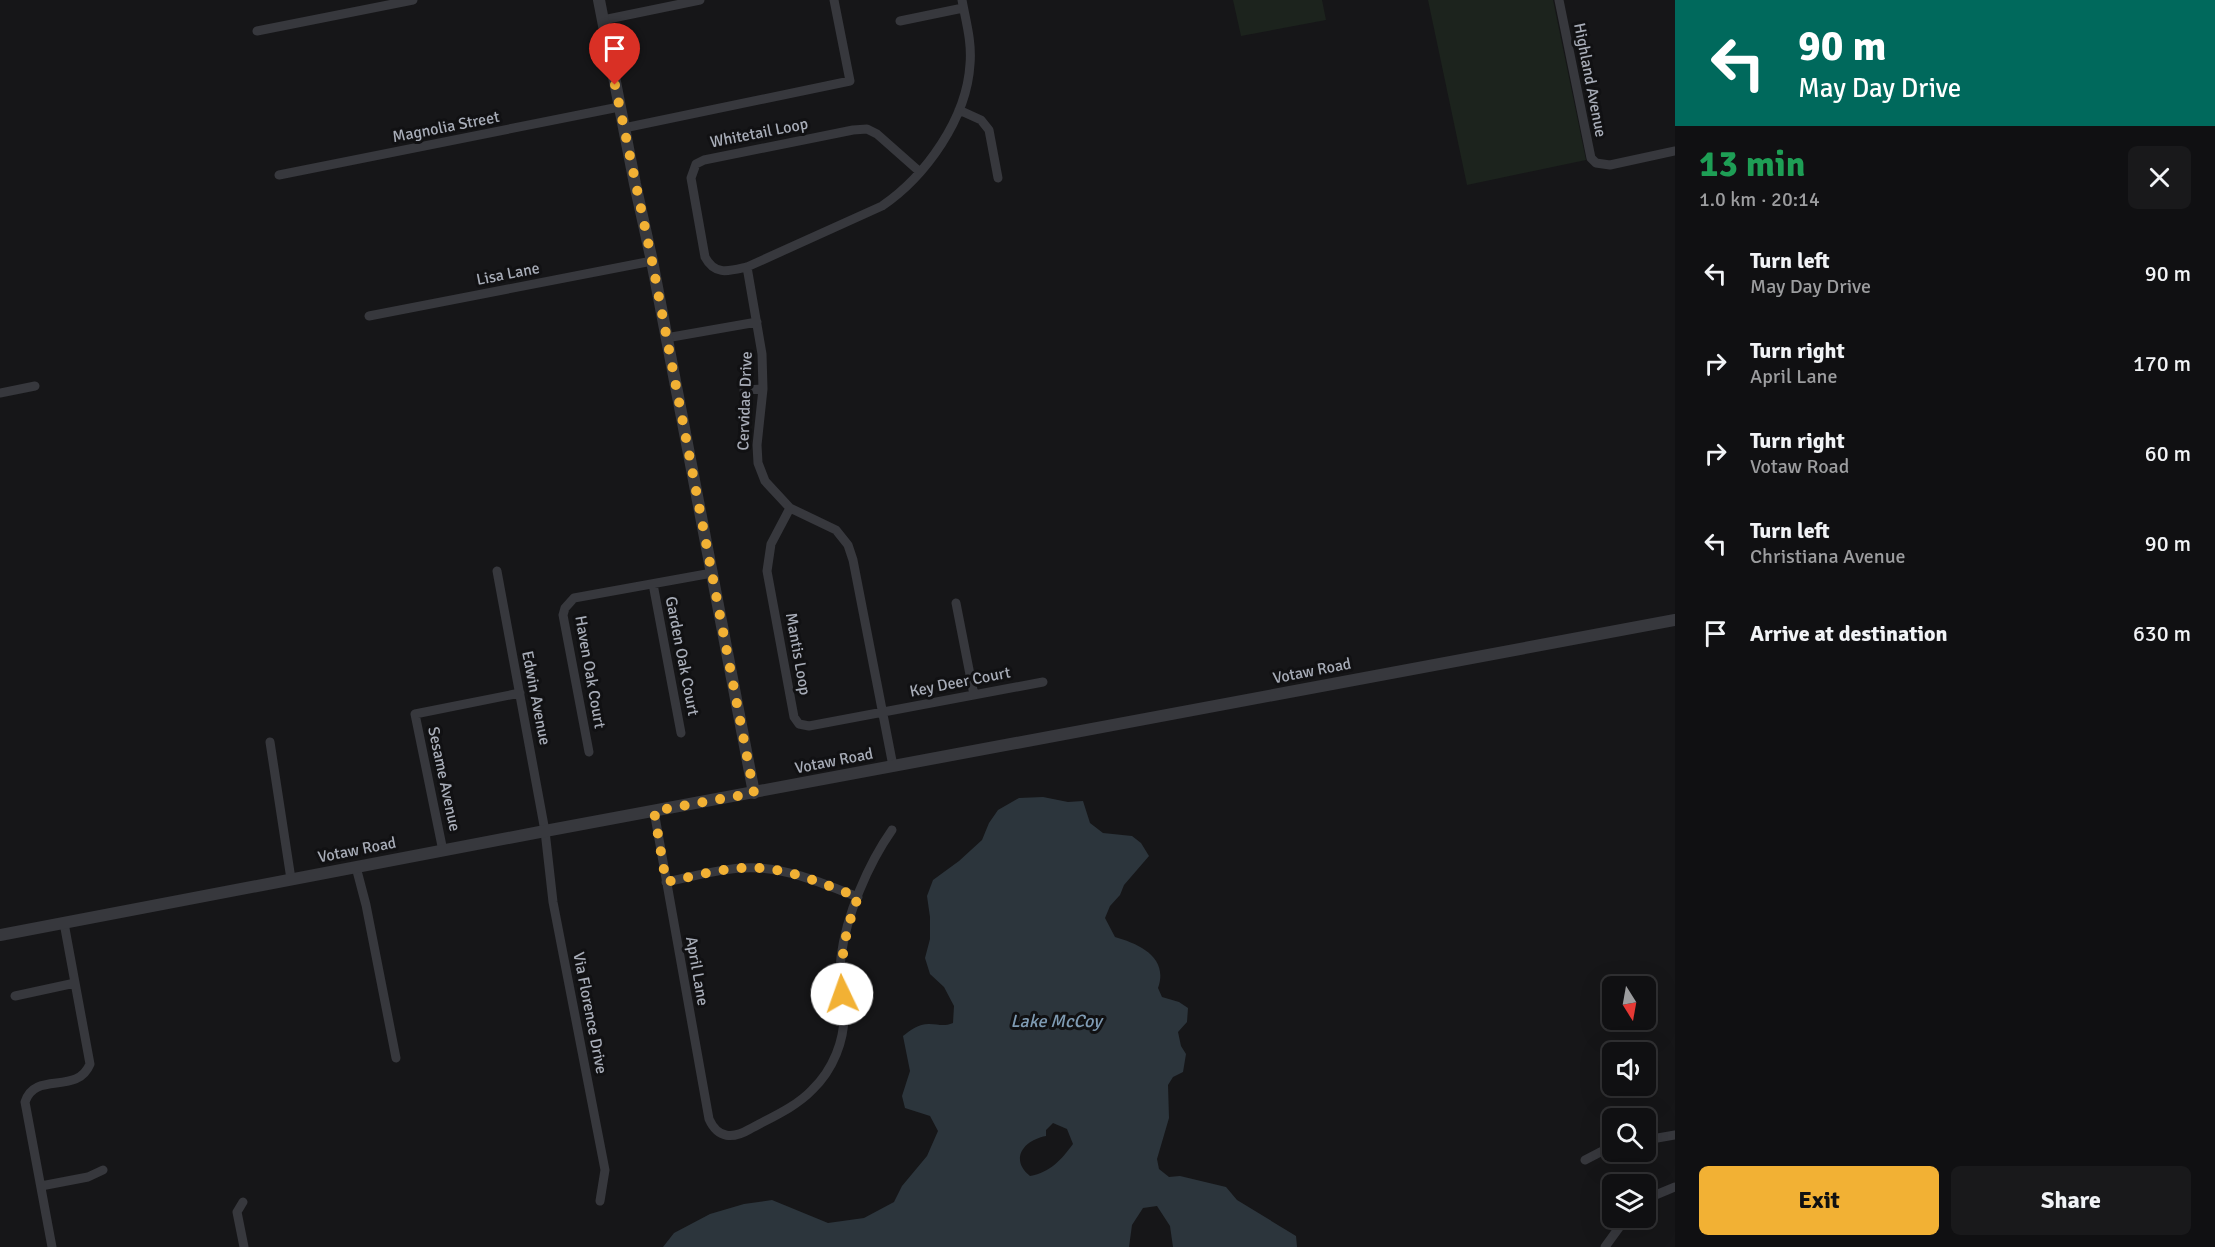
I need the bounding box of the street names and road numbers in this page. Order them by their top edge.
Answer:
street label: Highland Avenue [1569,21,1611,139]
street label: Magnolia Street [391,107,502,147]
street label: Whitetail Loop [708,114,810,152]
street label: Lisa Lane [475,258,541,290]
street label: Cervidae Drive [733,351,757,451]
street label: Garden Oak Court [661,595,703,718]
street label: Mantis Loop [781,611,815,697]
street label: Haven Oak Court [570,614,610,730]
street label: Edwin Avenue [517,649,555,747]
street label: Votaw Road [1271,654,1353,688]
street label: Key Deer Court [908,662,1013,702]
street label: Sesame Avenue [423,725,465,833]
street label: Votaw Road [793,744,875,778]
street label: Votaw Road [316,833,398,867]
street label: April Lane [681,935,713,1007]
street label: Via Florence Drive [568,950,612,1076]

